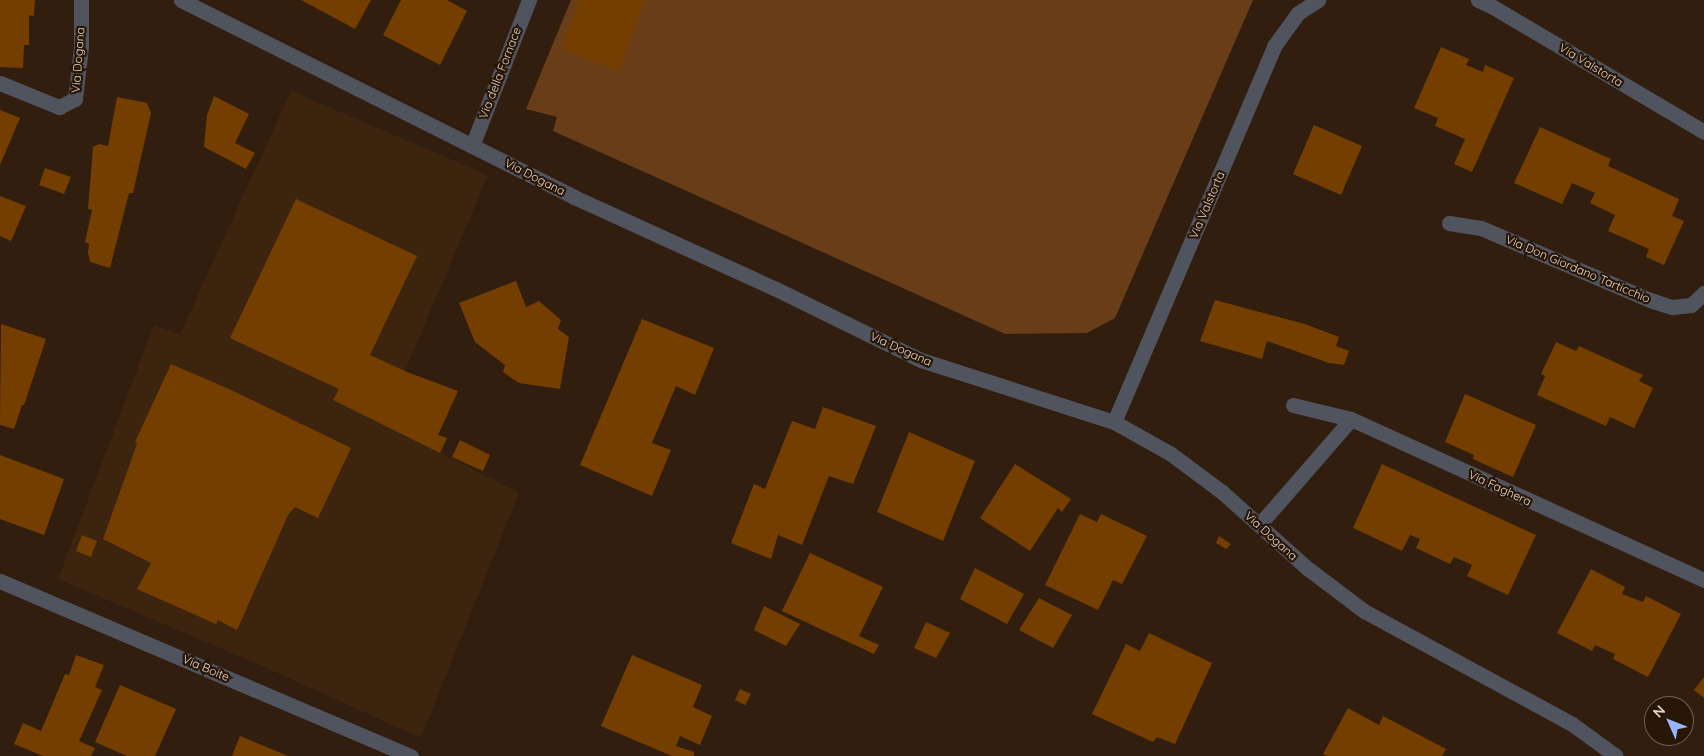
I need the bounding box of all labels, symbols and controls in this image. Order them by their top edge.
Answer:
street label: Via della Fornace [476,25,524,121]
street label: Via Dogana [69,27,87,93]
street label: Via Valstorta [1557,40,1625,90]
street label: Via Dogana [502,156,568,198]
street label: Via Valstorta [1186,169,1228,241]
street label: Via Don Giordano Tarticchio [1504,232,1652,306]
street label: Via Dogana [868,329,934,369]
street label: Via Faghera [1466,467,1534,509]
street label: Via Dogana [1242,509,1300,563]
street label: Via Boite [180,652,232,684]
north arrow [1644,696,1694,746]
text: N [1649,701,1669,721]

